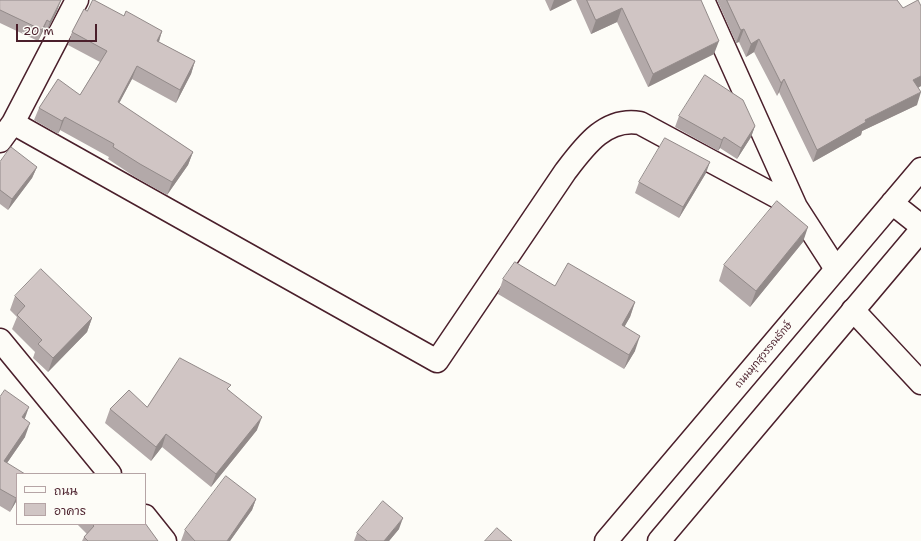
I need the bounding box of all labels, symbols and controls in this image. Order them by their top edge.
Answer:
scale bar [18,16,99,42]
text: 20 m [23,23,54,39]
street label: ถนนมุกสุวรรณรักษ์ [733,319,795,391]
legend [16,473,146,525]
text: ถนน [54,483,78,499]
text: อาคาร [54,503,86,519]

